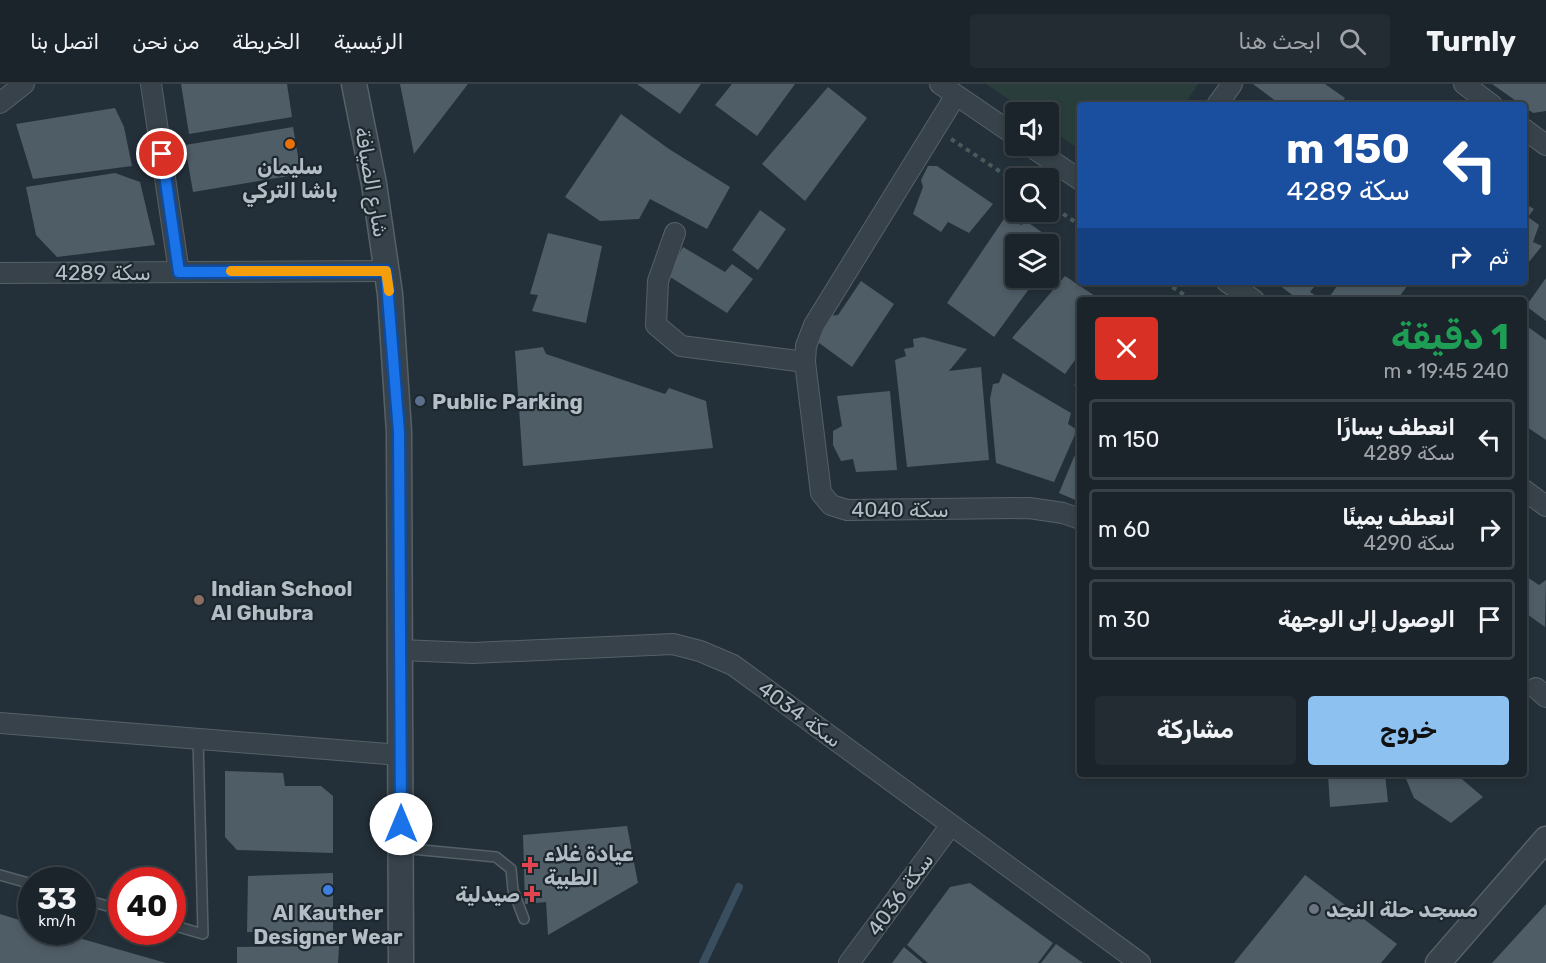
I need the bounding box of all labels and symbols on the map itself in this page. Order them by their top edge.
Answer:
street label: شارع الضيافة [348,125,394,240]
pin [136,128,187,179]
marker: سليمان باشا التركي [283,137,297,151]
place label: سليمان باشا التركي [242,154,338,207]
street label: سكة 4289 [55,260,151,285]
place label: Public Parking [432,389,583,414]
marker: Public Parking [413,394,427,408]
street label: سكة 4040 [851,497,949,522]
place label: Indian School Al Ghubra [211,576,353,625]
marker: Indian School Al Ghubra [192,593,206,607]
street label: سكة 4034 [753,675,847,753]
position arrow [369,792,433,856]
place label: عيادة غلاء الطبية [544,841,634,890]
street label: سكة 4036 [862,848,938,940]
marker: عيادة غلاء الطبية [521,856,539,874]
speed limit sign: 40 [108,867,186,945]
place label: صيدلية [455,882,520,907]
marker: Al Kauther Designer Wear [321,883,335,897]
marker: صيدلية [525,887,539,901]
place label: مسجد حلة النجد [1326,897,1478,922]
place label: Al Kauther Designer Wear [253,900,403,949]
marker: مسجد حلة النجد [1307,902,1321,916]

